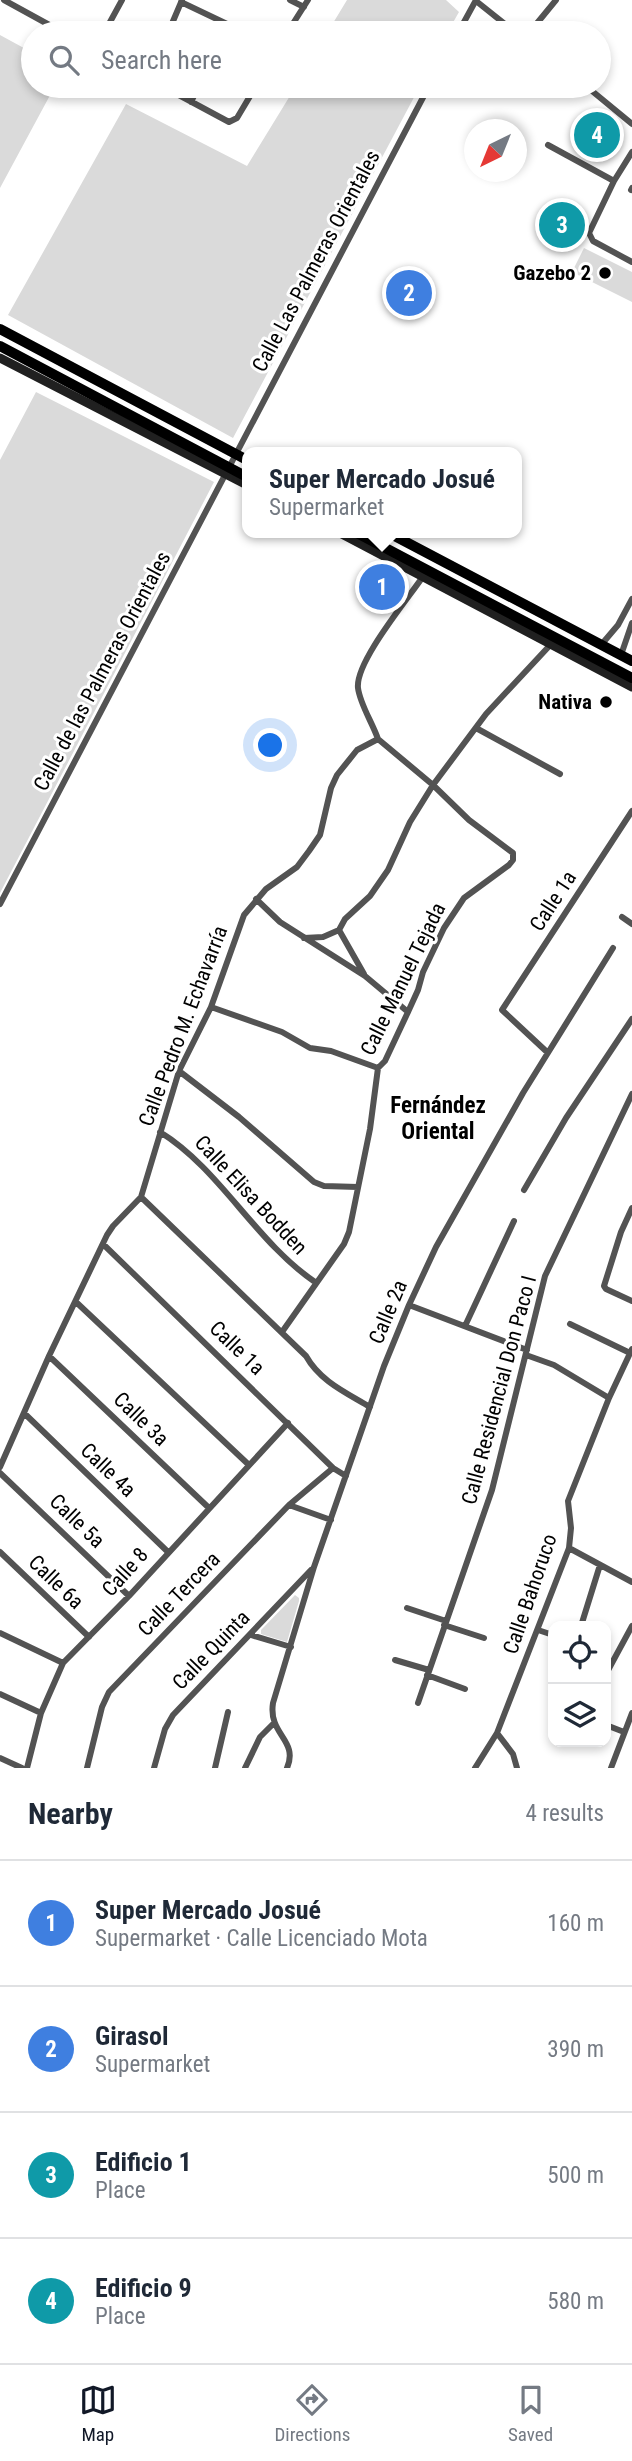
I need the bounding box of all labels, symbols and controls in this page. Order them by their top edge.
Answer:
search box [21,21,611,98]
icon: search [45,41,83,79]
text: Search here [101,45,222,75]
pin: 4 [574,109,620,161]
north arrow [464,119,527,182]
street label: Calle Las Palmeras Orientales [247,146,385,376]
pin: 3 [539,199,585,251]
place label: Gazebo 2 [513,261,591,285]
marker: Gazebo 2 [597,265,613,281]
pin: 2 [386,267,432,319]
popup [242,447,522,538]
text: Super Mercado Josué [269,464,495,494]
text: Supermarket [269,494,384,521]
street label: Calle de las Palmeras Orientales [29,547,175,795]
pin: 1 [359,561,405,613]
place label: Nativa [538,690,592,714]
marker: Nativa [598,694,614,710]
your location [253,728,287,762]
street label: Calle 1a [525,866,581,936]
street label: Calle Manuel Tejada [356,899,450,1059]
street label: Calle Pedro M. Echavarría [134,923,232,1129]
district label: Fernández Oriental [390,1092,486,1145]
street label: Calle Elisa Bodden [190,1131,312,1259]
street label: Calle Residencial Don Paco I [457,1273,541,1507]
street label: Calle 2a [364,1277,412,1347]
street label: Calle 1a [205,1316,269,1380]
street label: Calle 3a [109,1387,173,1451]
street label: Calle 4a [76,1438,140,1502]
street label: Calle 5a [45,1489,109,1553]
street label: Calle Bahoruco [498,1531,562,1657]
street label: Calle 8 [97,1543,153,1601]
street label: Calle Tercera [133,1547,225,1641]
street label: Calle 6a [24,1550,88,1614]
street label: Calle Quinta [168,1606,254,1694]
map controls [548,1621,611,1747]
button: locate [548,1621,611,1684]
button: layers [548,1684,611,1747]
text: Nearby [28,1796,113,1831]
text: 4 results [526,1800,604,1827]
text: Super Mercado Josué [95,1895,321,1925]
text: 1 [45,1910,57,1937]
text: 160 m [547,1910,604,1937]
text: Supermarket · Calle Licenciado Mota [95,1925,428,1952]
text: Girasol [95,2021,169,2051]
text: 2 [45,2036,57,2063]
text: 390 m [547,2036,604,2063]
text: Supermarket [95,2051,210,2078]
text: Edificio 1 [95,2147,192,2177]
text: 3 [45,2162,57,2189]
text: 500 m [547,2162,604,2189]
text: Place [95,2177,145,2204]
text: Edificio 9 [95,2273,192,2303]
text: 4 [45,2288,57,2315]
text: 580 m [547,2288,604,2315]
text: Place [95,2303,145,2330]
tab: Map [79,2381,117,2446]
tab: Directions [274,2381,350,2446]
tab: Saved [508,2381,553,2446]

